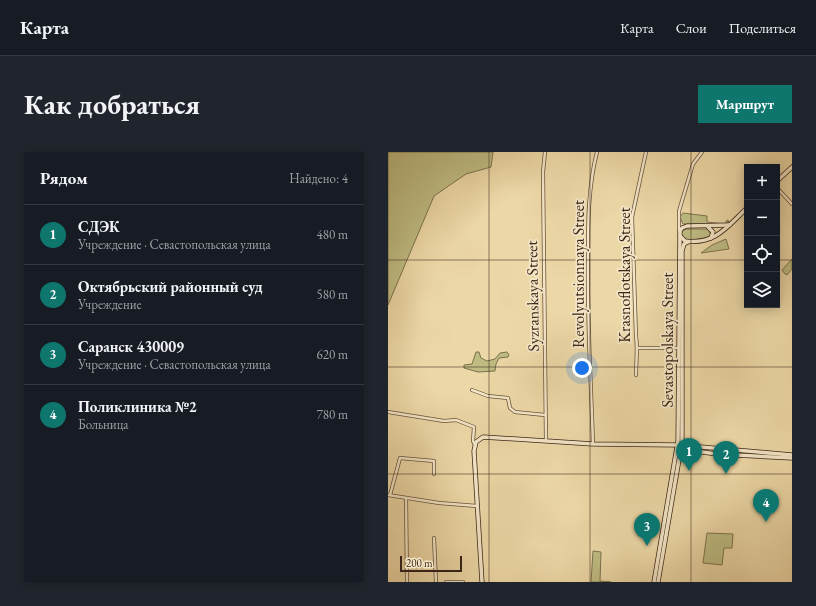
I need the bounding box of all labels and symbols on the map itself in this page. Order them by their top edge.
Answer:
street label: Revolyutsionnaya Street [568,200,589,348]
street label: Krasnoflotskaya Street [614,207,635,343]
street label: Syzranskaya Street [521,240,544,352]
street label: Sevastopolskaya Street [657,272,678,408]
your location [572,358,592,378]
pin: 1 [676,438,702,471]
pin: 2 [713,441,739,474]
pin: 4 [753,489,779,522]
pin: 3 [634,513,660,546]
scale bar [400,554,462,573]

